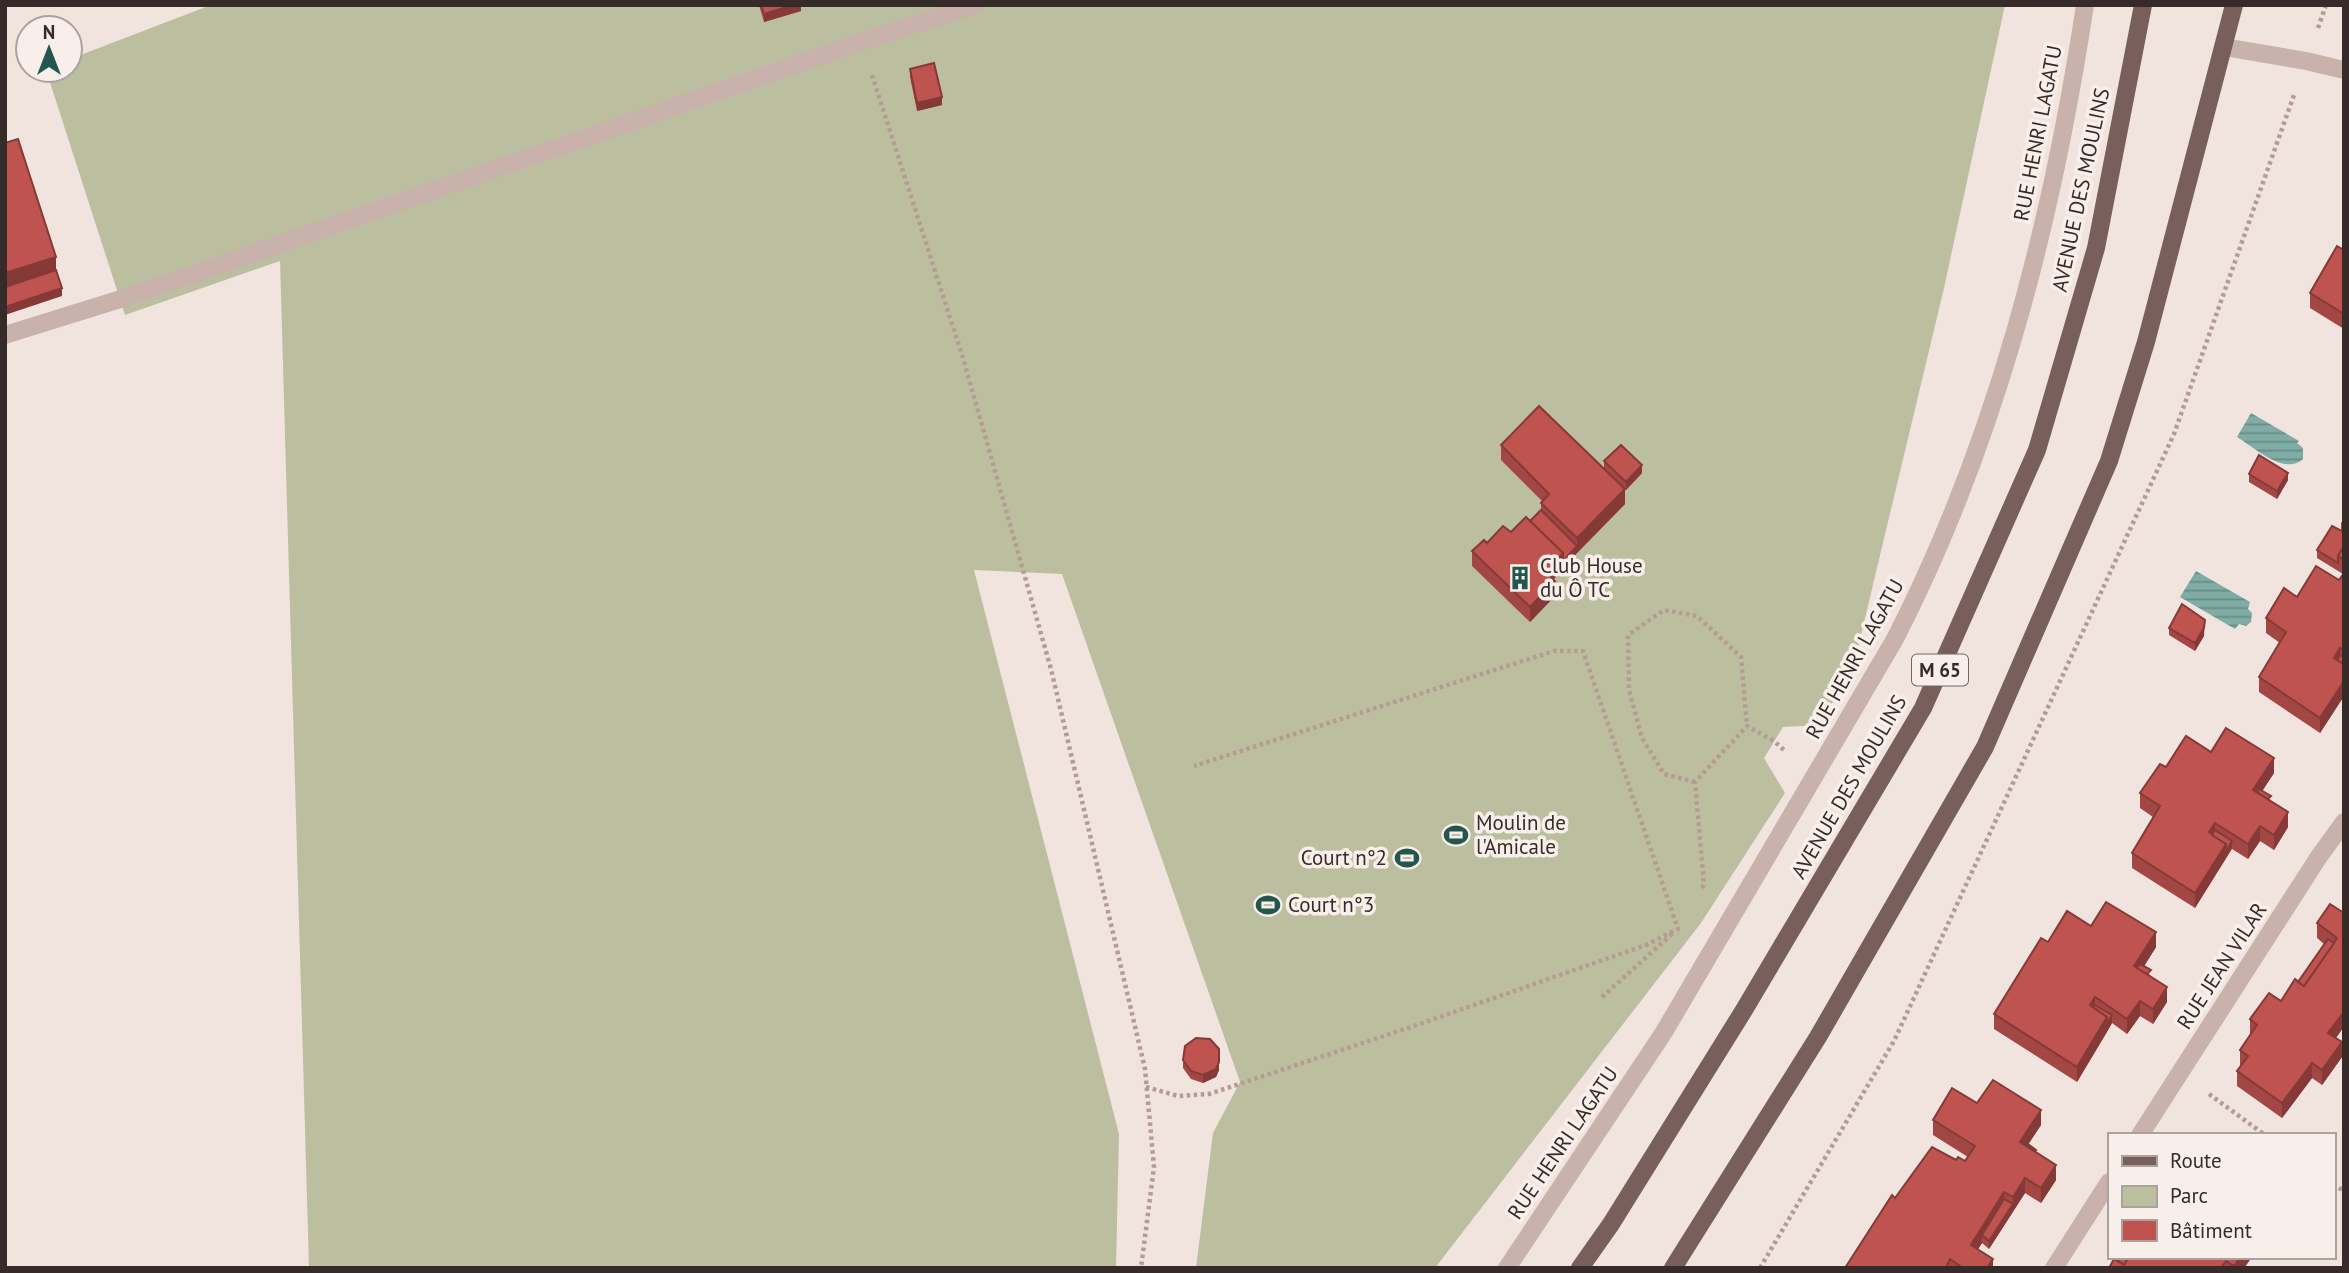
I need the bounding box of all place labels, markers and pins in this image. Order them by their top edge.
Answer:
place label: Club House du Ô TC [1540,552,1643,603]
building icon: Club House du Ô TC [1506,564,1534,592]
place label: Moulin de l'Amicale [1476,809,1566,860]
sports icon: Moulin de l'Amicale [1442,821,1470,849]
place label: Court n°2 [1301,844,1387,871]
sports icon: Court n°2 [1393,844,1421,872]
sports icon: Court n°3 [1254,891,1282,919]
place label: Court n°3 [1288,891,1374,918]

